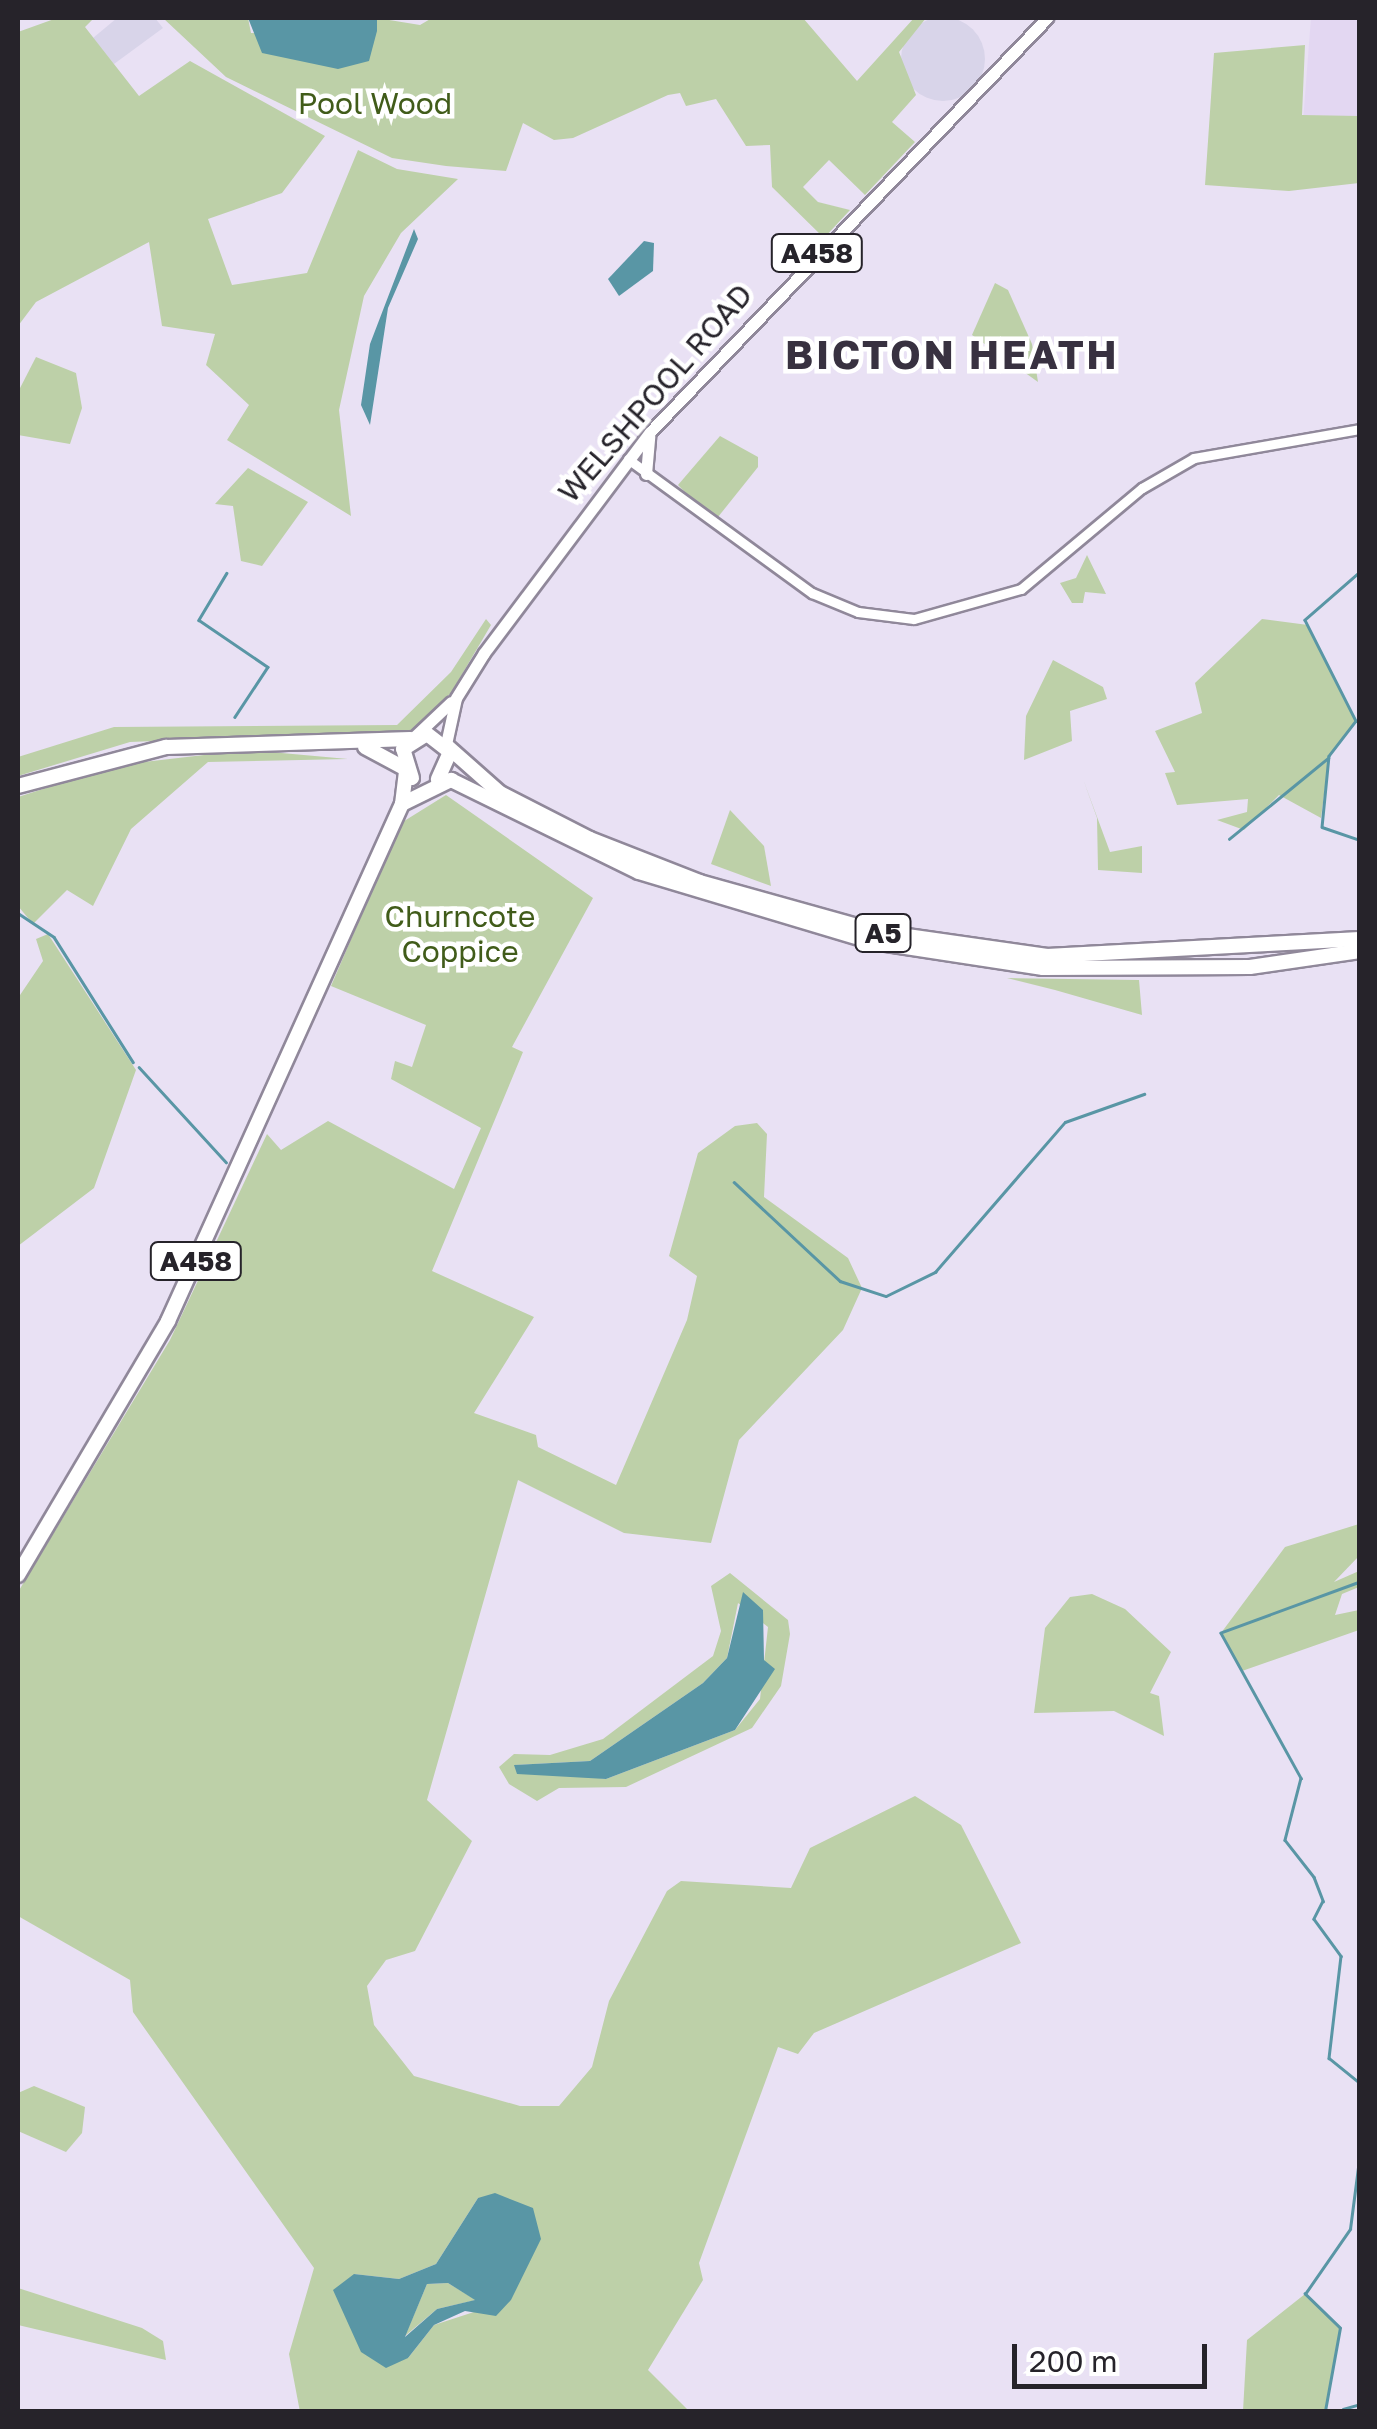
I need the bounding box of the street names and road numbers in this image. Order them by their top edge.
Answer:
road number: A458 [770,230,864,276]
street label: WELSHPOOL ROAD [550,277,760,509]
road number: A5 [853,910,913,956]
road number: A458 [148,1238,244,1284]

